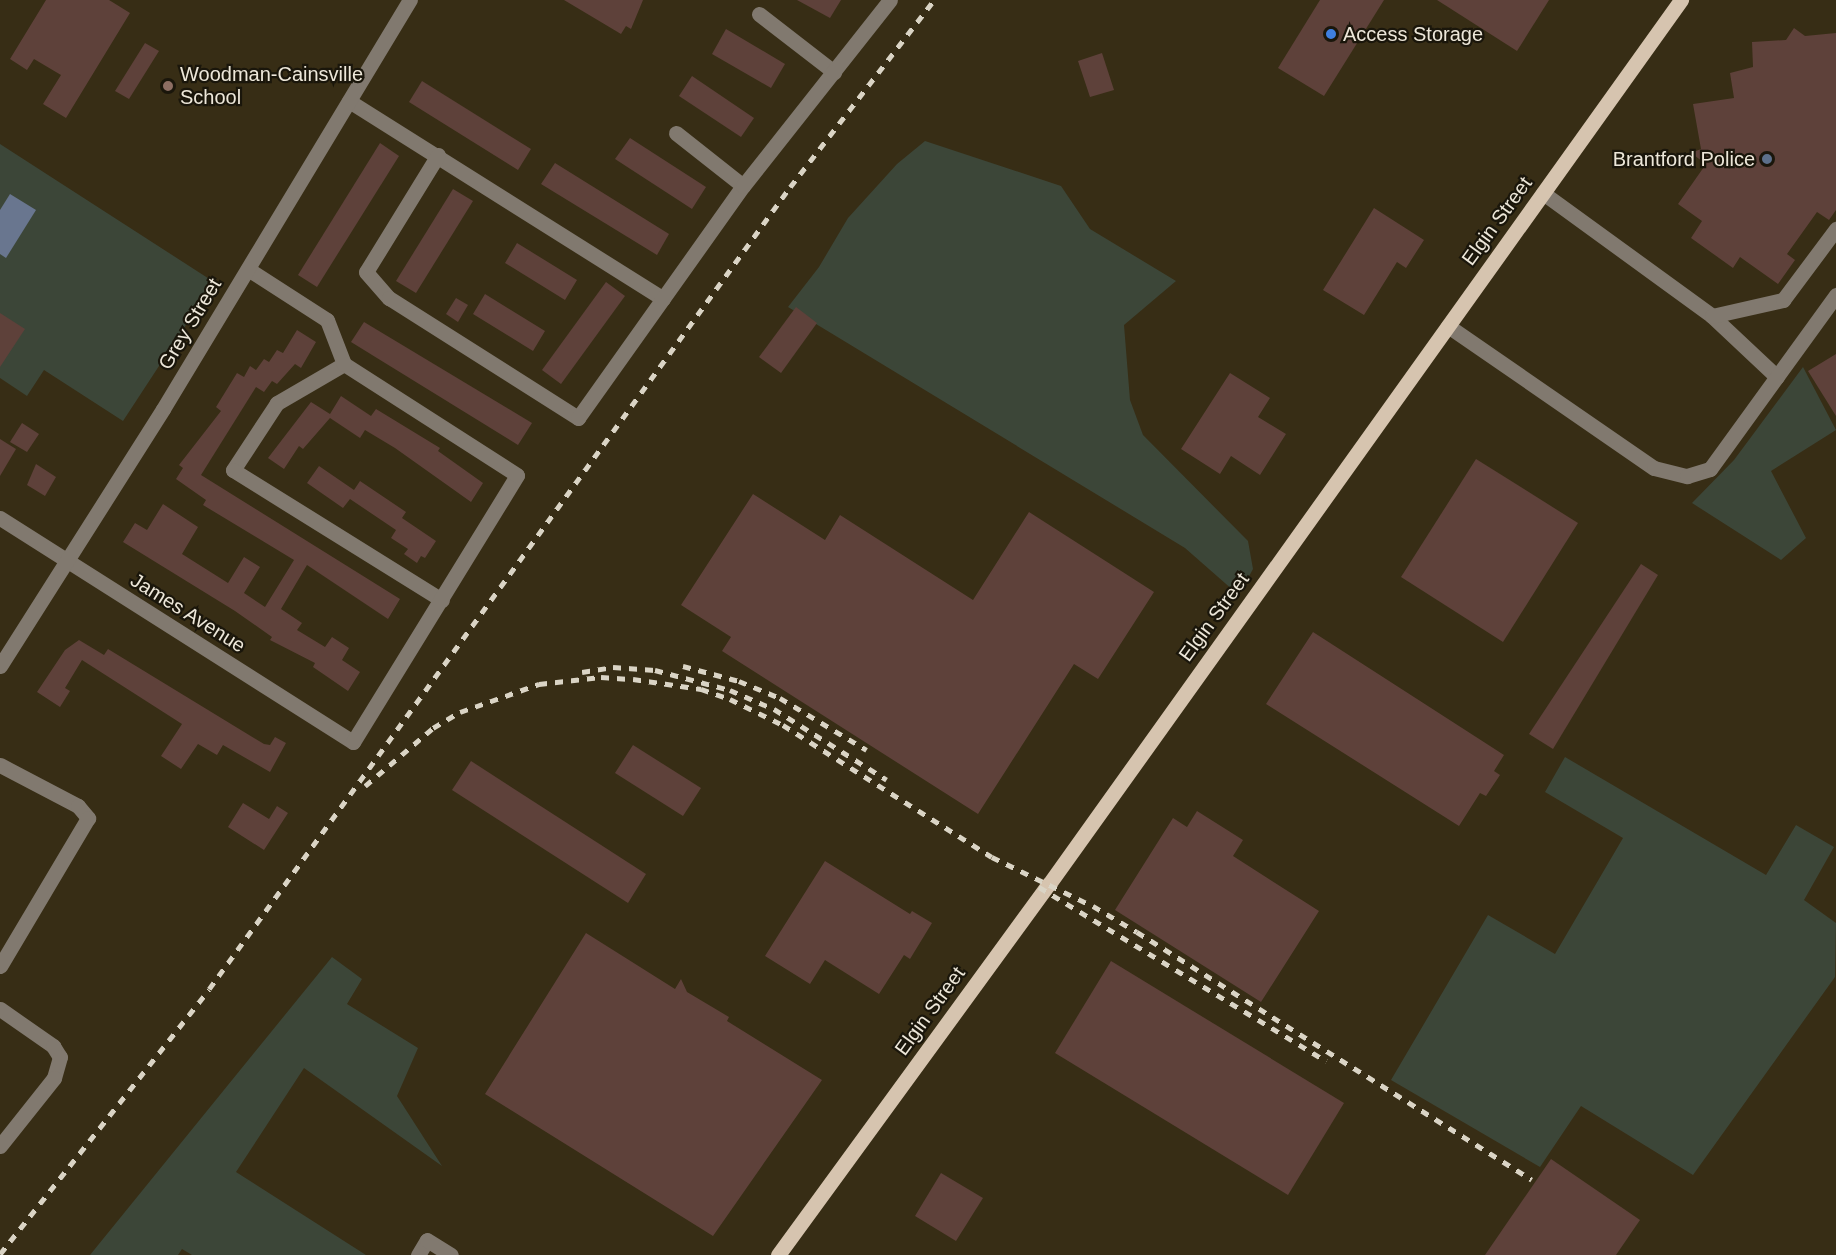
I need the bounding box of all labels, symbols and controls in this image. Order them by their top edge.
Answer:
place label: Access Storage [1343,22,1483,46]
marker: Access Storage [1324,27,1338,41]
place label: Woodman-Cainsville School [180,62,363,109]
marker: Woodman-Cainsville School [161,79,175,93]
place label: Brantford Police [1613,147,1755,171]
marker: Brantford Police [1760,152,1774,166]
street label: Elgin Street [1457,172,1537,270]
street label: Grey Street [153,274,227,374]
street label: James Avenue [126,568,250,658]
street label: Elgin Street [1174,568,1254,666]
street label: Elgin Street [890,962,970,1060]

